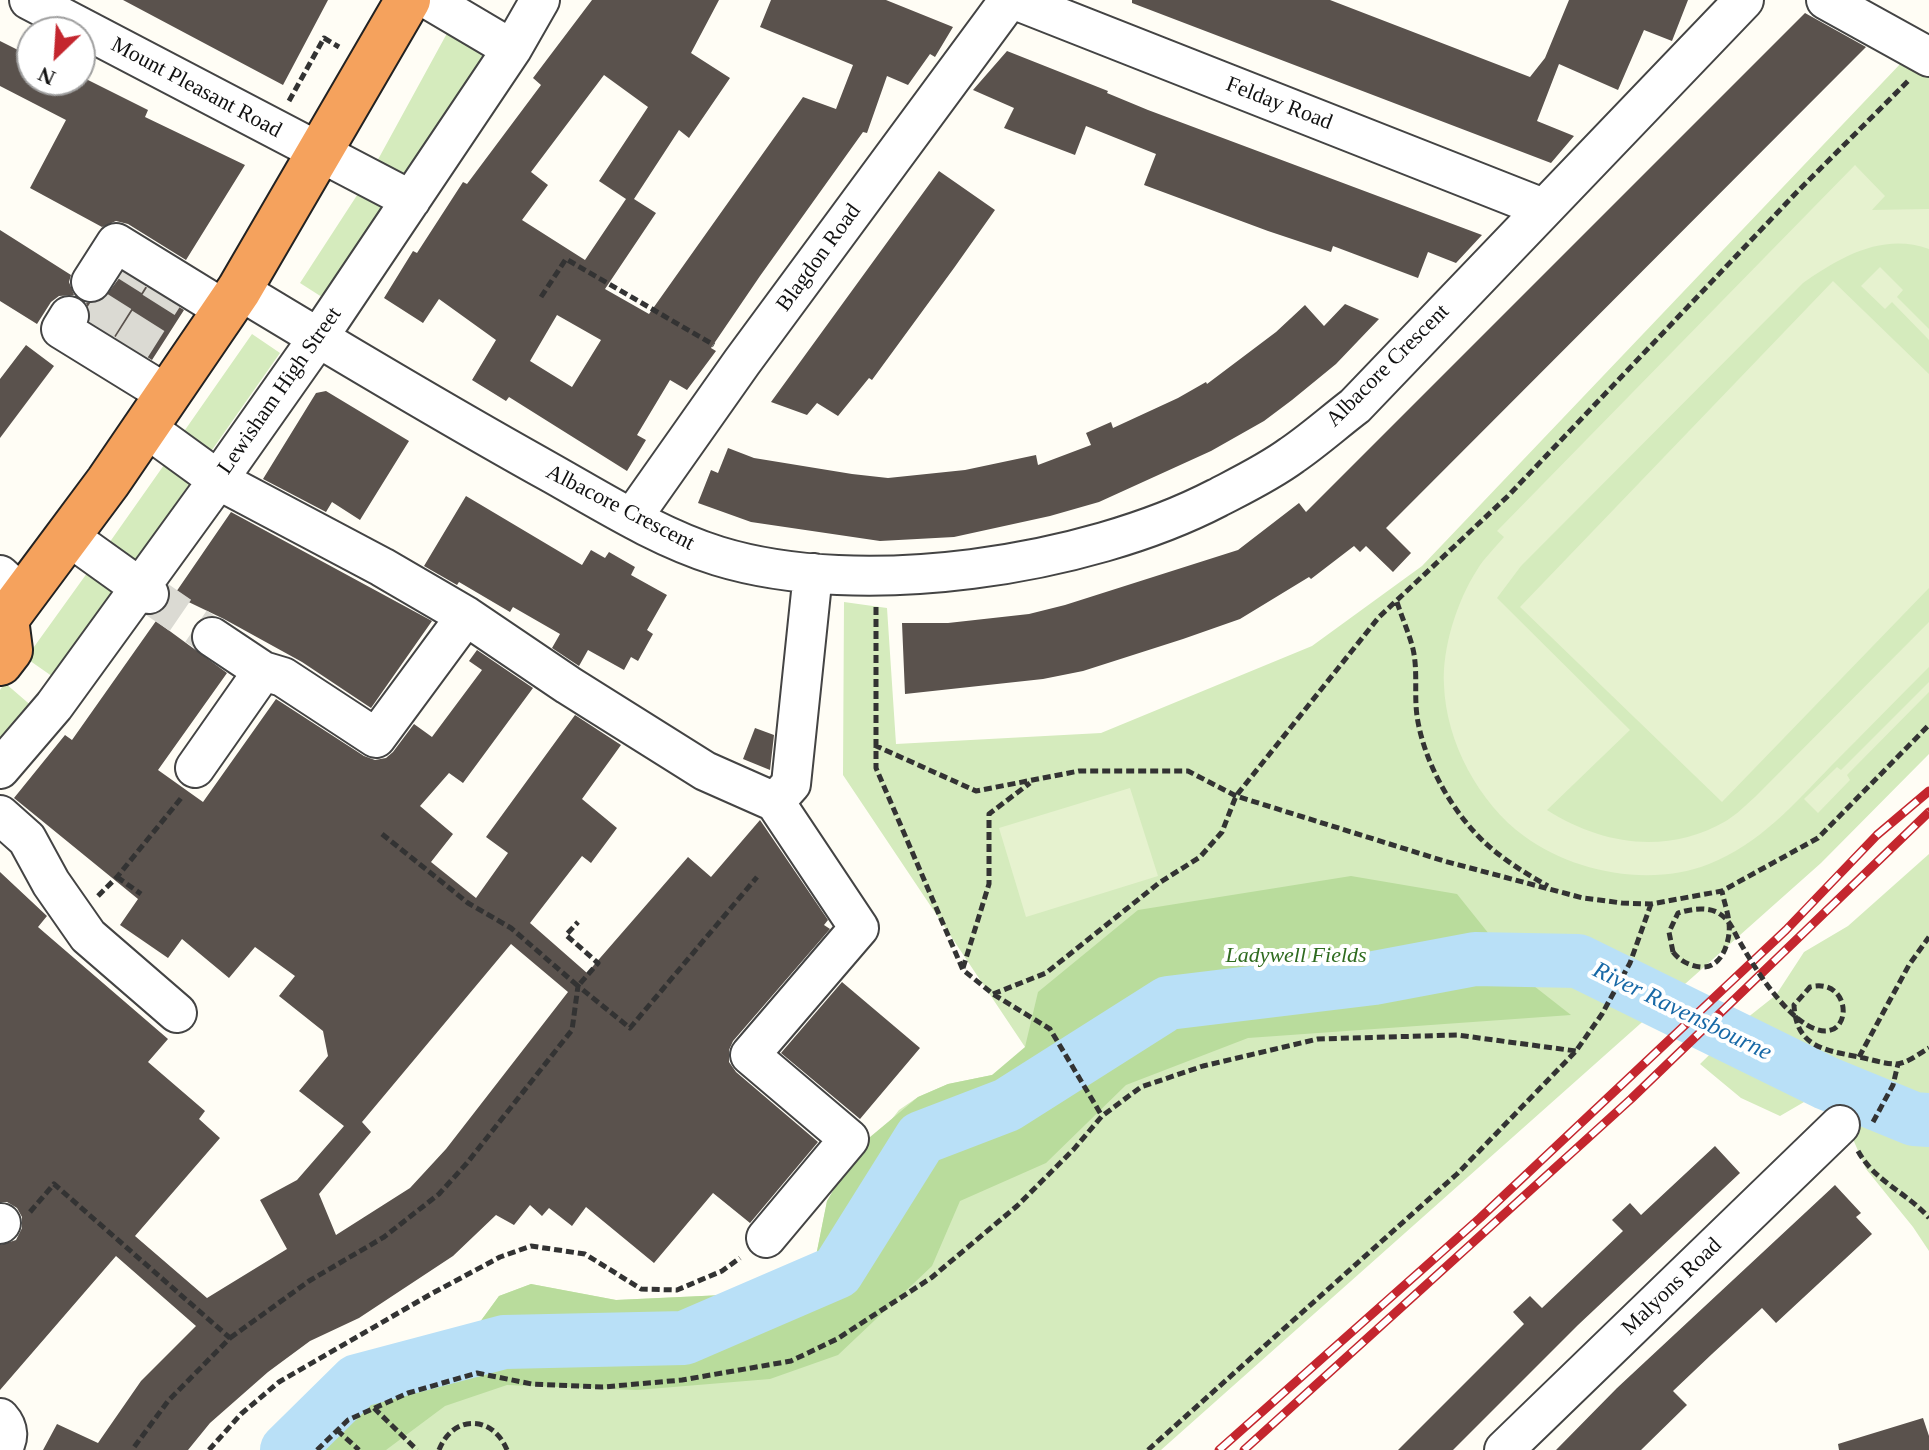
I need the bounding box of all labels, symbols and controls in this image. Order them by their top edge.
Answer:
north arrow [16,16,96,96]
street label: Mount Pleasant Road [106,32,286,144]
text: N [34,62,59,91]
street label: Felday Road [1222,72,1336,136]
street label: Blagdon Road [771,199,867,317]
street label: Albacore Crescent [1321,299,1455,433]
street label: Lewisham High Street [212,302,348,480]
street label: Albacore Crescent [541,459,699,557]
park label: Ladywell Fields [1225,943,1367,969]
water label: River Ravensbourne [1588,956,1776,1068]
street label: Malyons Road [1616,1233,1728,1341]

